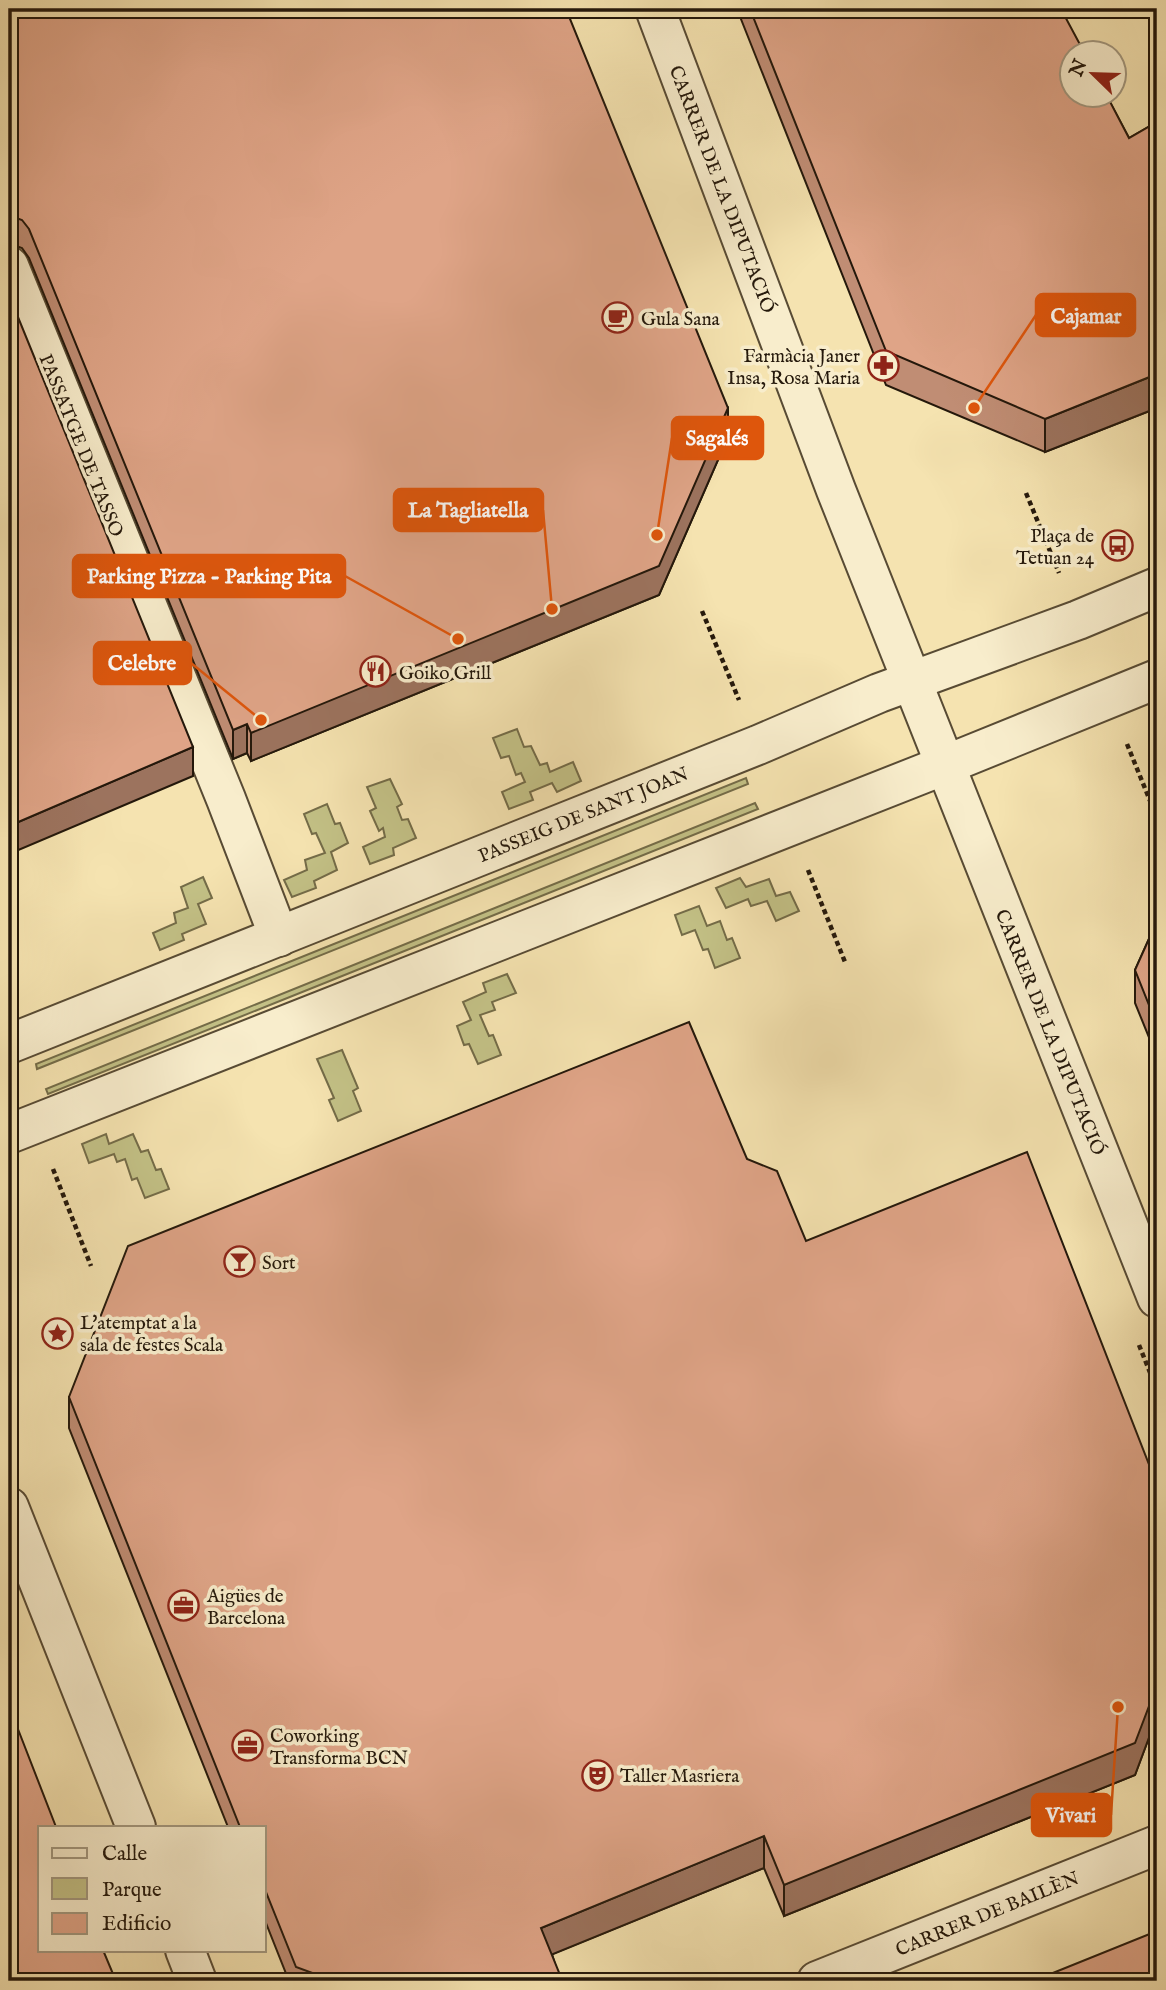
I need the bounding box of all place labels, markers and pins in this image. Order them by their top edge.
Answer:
callout: Cajamar [1036,294,1135,336]
cafe icon: Gula Sana [601,301,635,335]
place label: Gula Sana [641,308,721,332]
place label: Farmàcia Janer Insa, Rosa Maria [727,345,861,391]
pharmacy icon: Farmàcia Janer Insa, Rosa Maria [866,349,900,383]
callout: Sagalés [672,417,763,459]
callout: La Tagliatella [394,489,543,531]
place label: Plaça de Tetuan 24 [1016,525,1095,571]
bus stop icon: Plaça de Tetuan 24 [1100,529,1134,563]
callout: Parking Pizza - Parking Pita [73,555,345,597]
callout: Celebre [94,642,191,684]
restaurant icon: Goiko Grill [359,655,393,689]
place label: Goiko Grill [399,662,492,686]
bar icon: Sort [222,1245,256,1279]
place label: Sort [262,1252,296,1276]
place label: L'atemptat a la sala de festes Scala [80,1312,224,1358]
place icon: L'atemptat a la sala de festes Scala [40,1316,74,1350]
place label: Aigües de Barcelona [206,1585,286,1631]
office icon: Aigües de Barcelona [167,1589,201,1623]
place label: Coworking Transforma BCN [270,1725,408,1771]
office icon: Coworking Transforma BCN [230,1729,264,1763]
theatre icon: Taller Masriera [580,1758,614,1792]
place label: Taller Masriera [620,1765,740,1789]
callout: Vivari [1032,1794,1111,1836]

